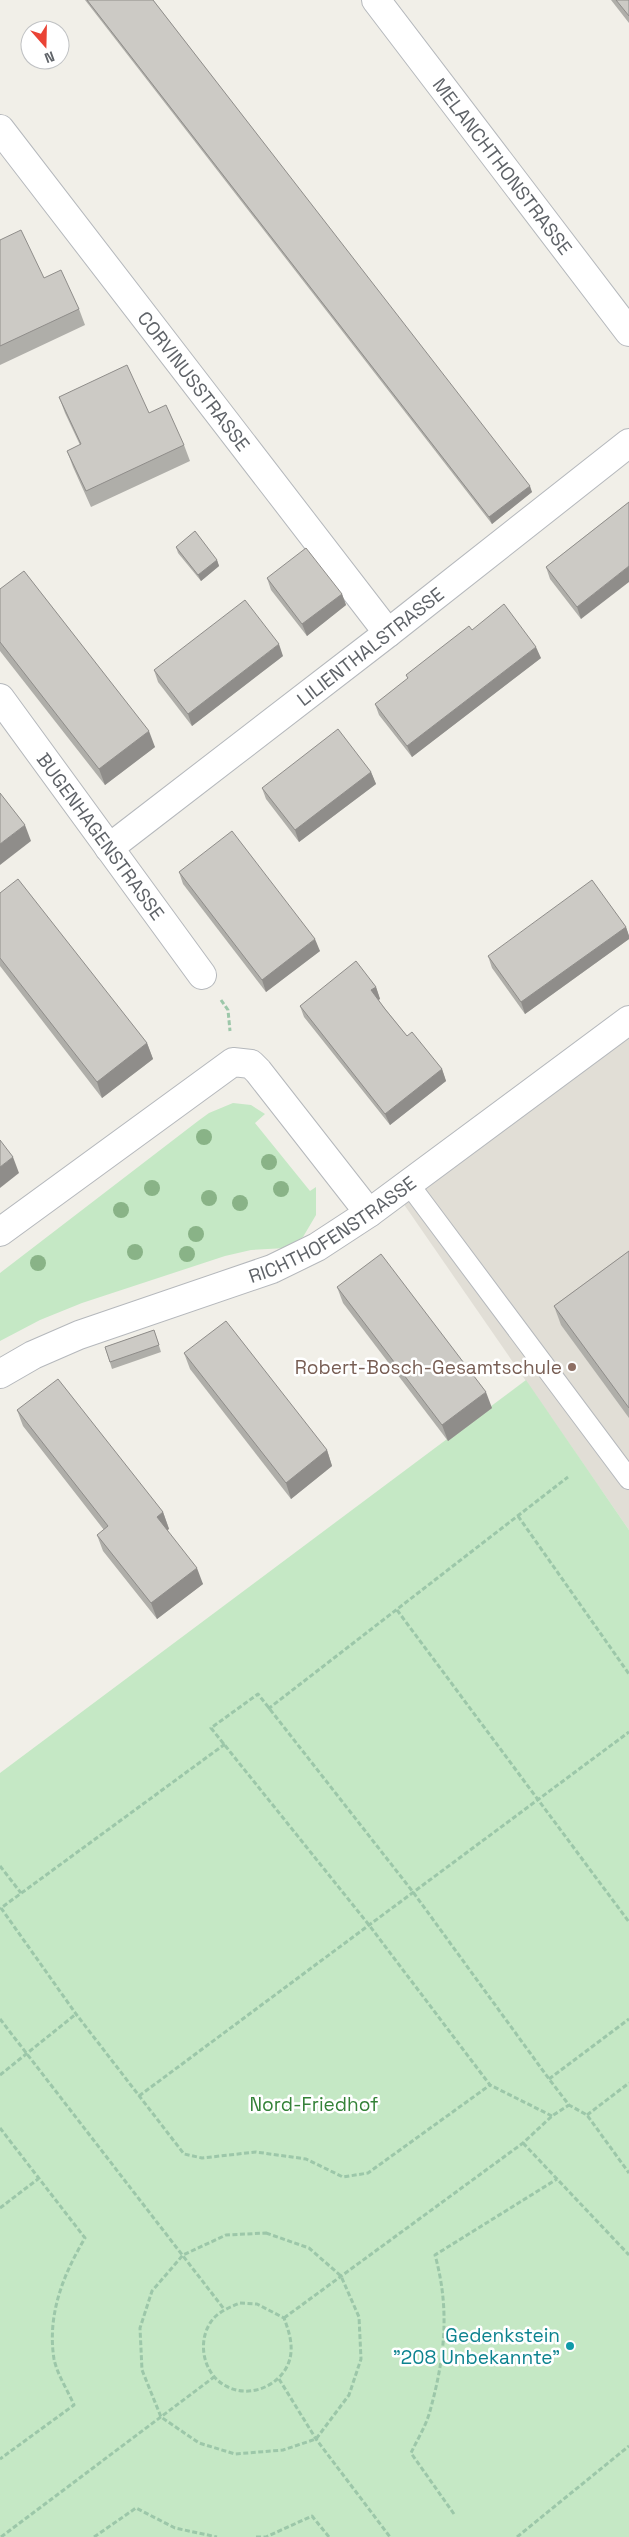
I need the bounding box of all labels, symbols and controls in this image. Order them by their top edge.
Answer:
north arrow [20,20,70,70]
text: N [42,47,57,67]
street label: MELANCHTHONSTRASSE [427,73,578,260]
street label: CORVINUSSTRASSE [132,306,256,456]
street label: LILIENTHALSTRASSE [292,581,449,711]
street label: BUGENHAGENSTRASSE [31,747,170,925]
street label: RICHTHOFENSTRASSE [245,1170,421,1289]
place label: Robert-Bosch-Gesamtschule [295,1355,562,1380]
marker: Robert-Bosch-Gesamtschule [566,1361,578,1373]
park label: Nord-Friedhof [249,2092,379,2117]
place label: Gedenkstein "208 Unbekannte" [393,2323,560,2370]
marker: Gedenkstein "208 Unbekannte" [564,2340,576,2352]

